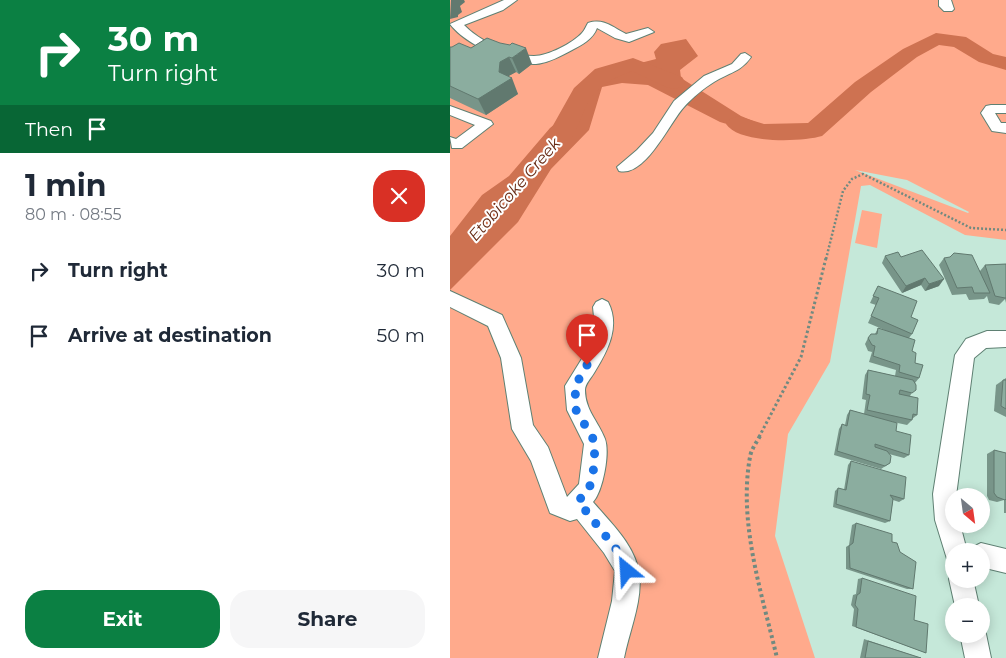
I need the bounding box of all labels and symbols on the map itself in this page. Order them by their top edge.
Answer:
water label: Etobicoke Creek [464,133,565,245]
pin [566,314,608,365]
north arrow [945,488,990,532]
position arrow [600,544,652,596]

